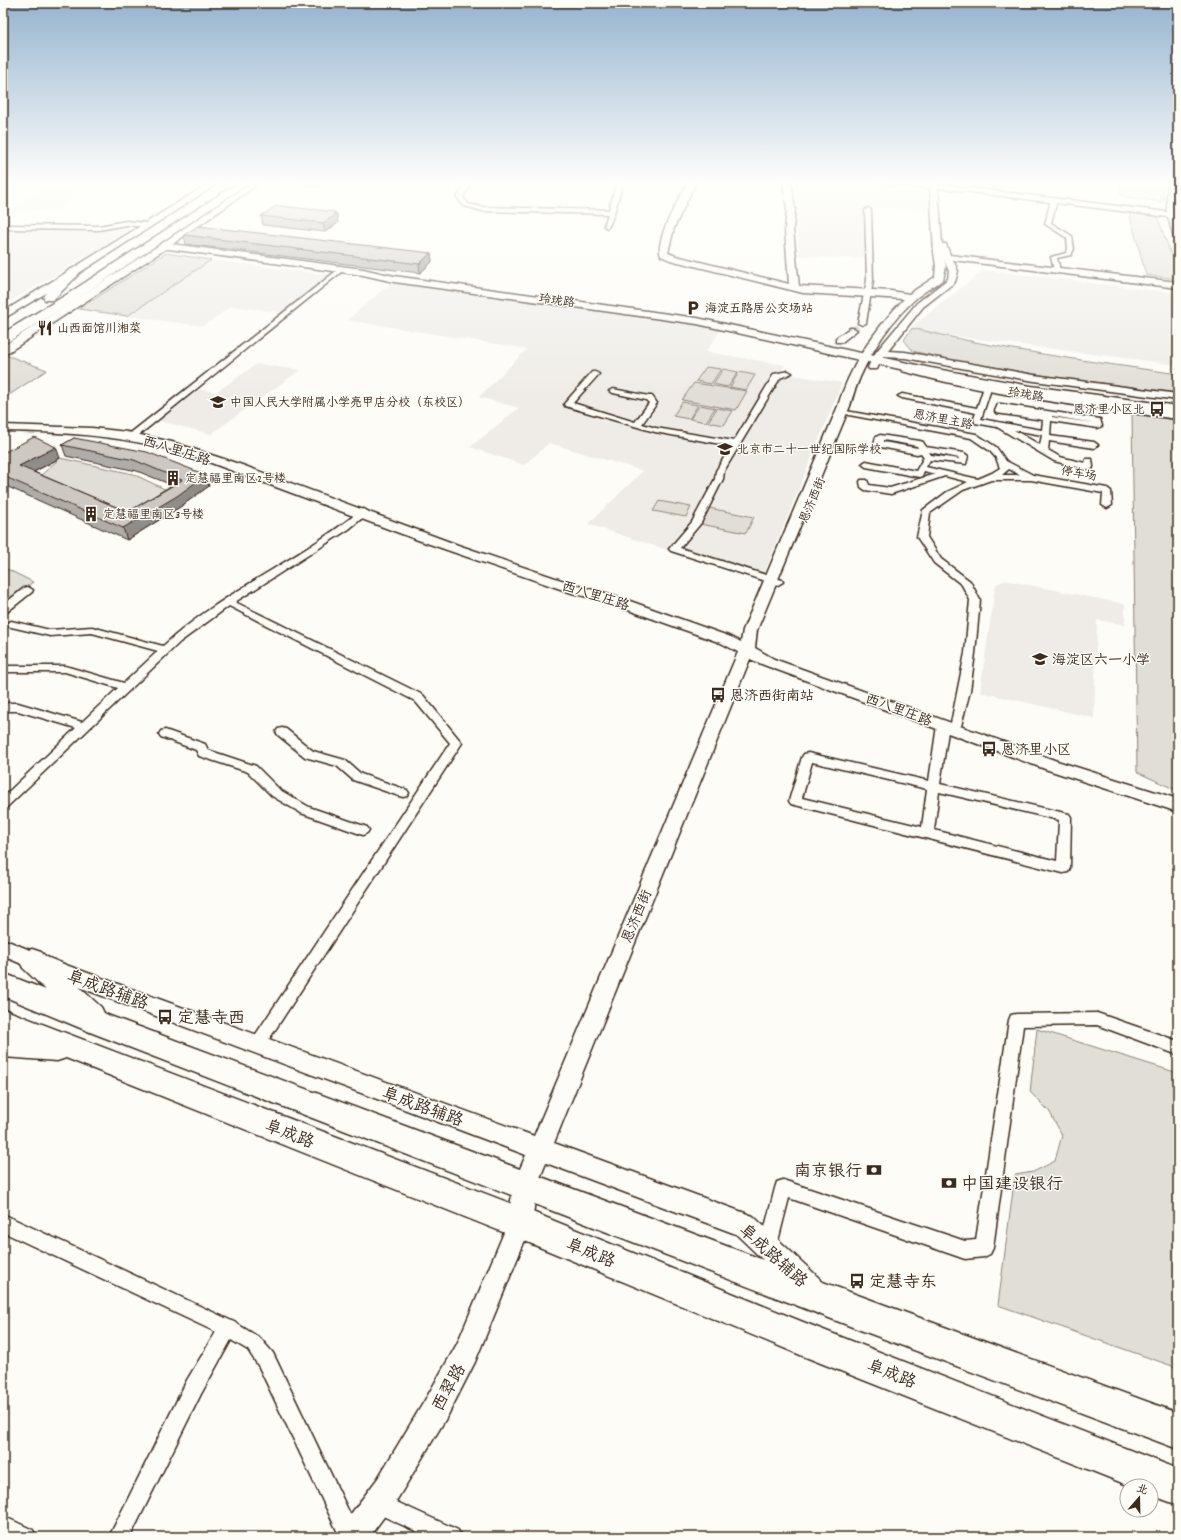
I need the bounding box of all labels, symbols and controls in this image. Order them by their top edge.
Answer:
street label: 玲珑路 [538,291,576,312]
parking icon: 海淀五路居公交场站 [684,299,702,317]
place label: 海淀五路居公交场站 [705,301,813,318]
restaurant icon: 山西面馆川湘菜 [36,319,54,337]
place label: 山西面馆川湘菜 [57,321,141,338]
street label: 玲珑路 [1007,384,1045,407]
school or university icon: 中国人民大学附属小学亮甲店分校（东校区） [209,393,227,411]
place label: 中国人民大学附属小学亮甲店分校（东校区） [230,395,470,412]
bus stop icon: 恩济里小区北 [1148,400,1166,418]
place label: 恩济里小区北 [1073,402,1145,419]
street label: 恩济里主路 [912,406,974,435]
street label: 西八里庄路 [140,432,213,472]
school or university icon: 北京市二十一世纪国际学校 [716,440,734,458]
place label: 北京市二十一世纪国际学校 [737,442,881,459]
street label: 停车场 [1060,463,1098,486]
building icon: 定慧福里南区2号楼 [164,469,182,487]
place label: 定慧福里南区2号楼 [185,471,286,488]
street label: 恩济西街 [796,475,831,526]
building icon: 定慧福里南区3号楼 [82,505,100,523]
place label: 定慧福里南区3号楼 [103,507,204,524]
street label: 西八里庄路 [559,577,632,617]
school or university icon: 海淀区六一小学 [1031,650,1049,668]
place label: 海淀区六一小学 [1052,651,1150,671]
bus stop icon: 恩济西街南站 [709,686,727,704]
place label: 恩济西街南站 [730,687,814,707]
street label: 西八里庄路 [862,690,935,732]
bus stop icon: 恩济里小区 [980,740,998,758]
place label: 恩济里小区 [1001,741,1071,761]
street label: 恩济西街 [618,887,658,946]
street label: 阜成路辅路 [63,966,151,1018]
bus stop icon: 定慧寺西 [156,1008,174,1026]
place label: 定慧寺西 [177,1008,245,1032]
street label: 阜成路辅路 [378,1083,466,1135]
street label: 阜成路 [261,1115,317,1156]
place label: 南京银行 [794,1161,862,1185]
bank icon: 南京银行 [865,1161,883,1179]
bank icon: 中国建设银行 [940,1174,958,1192]
place label: 中国建设银行 [961,1174,1063,1198]
street label: 阜成路辅路 [732,1220,812,1295]
street label: 阜成路 [562,1234,618,1275]
bus stop icon: 定慧寺东 [848,1272,866,1290]
place label: 定慧寺东 [869,1272,937,1296]
street label: 阜成路 [863,1355,919,1396]
street label: 西翠路 [428,1360,473,1417]
north arrow [1119,1478,1159,1518]
text: 北 [1134,1481,1150,1500]

